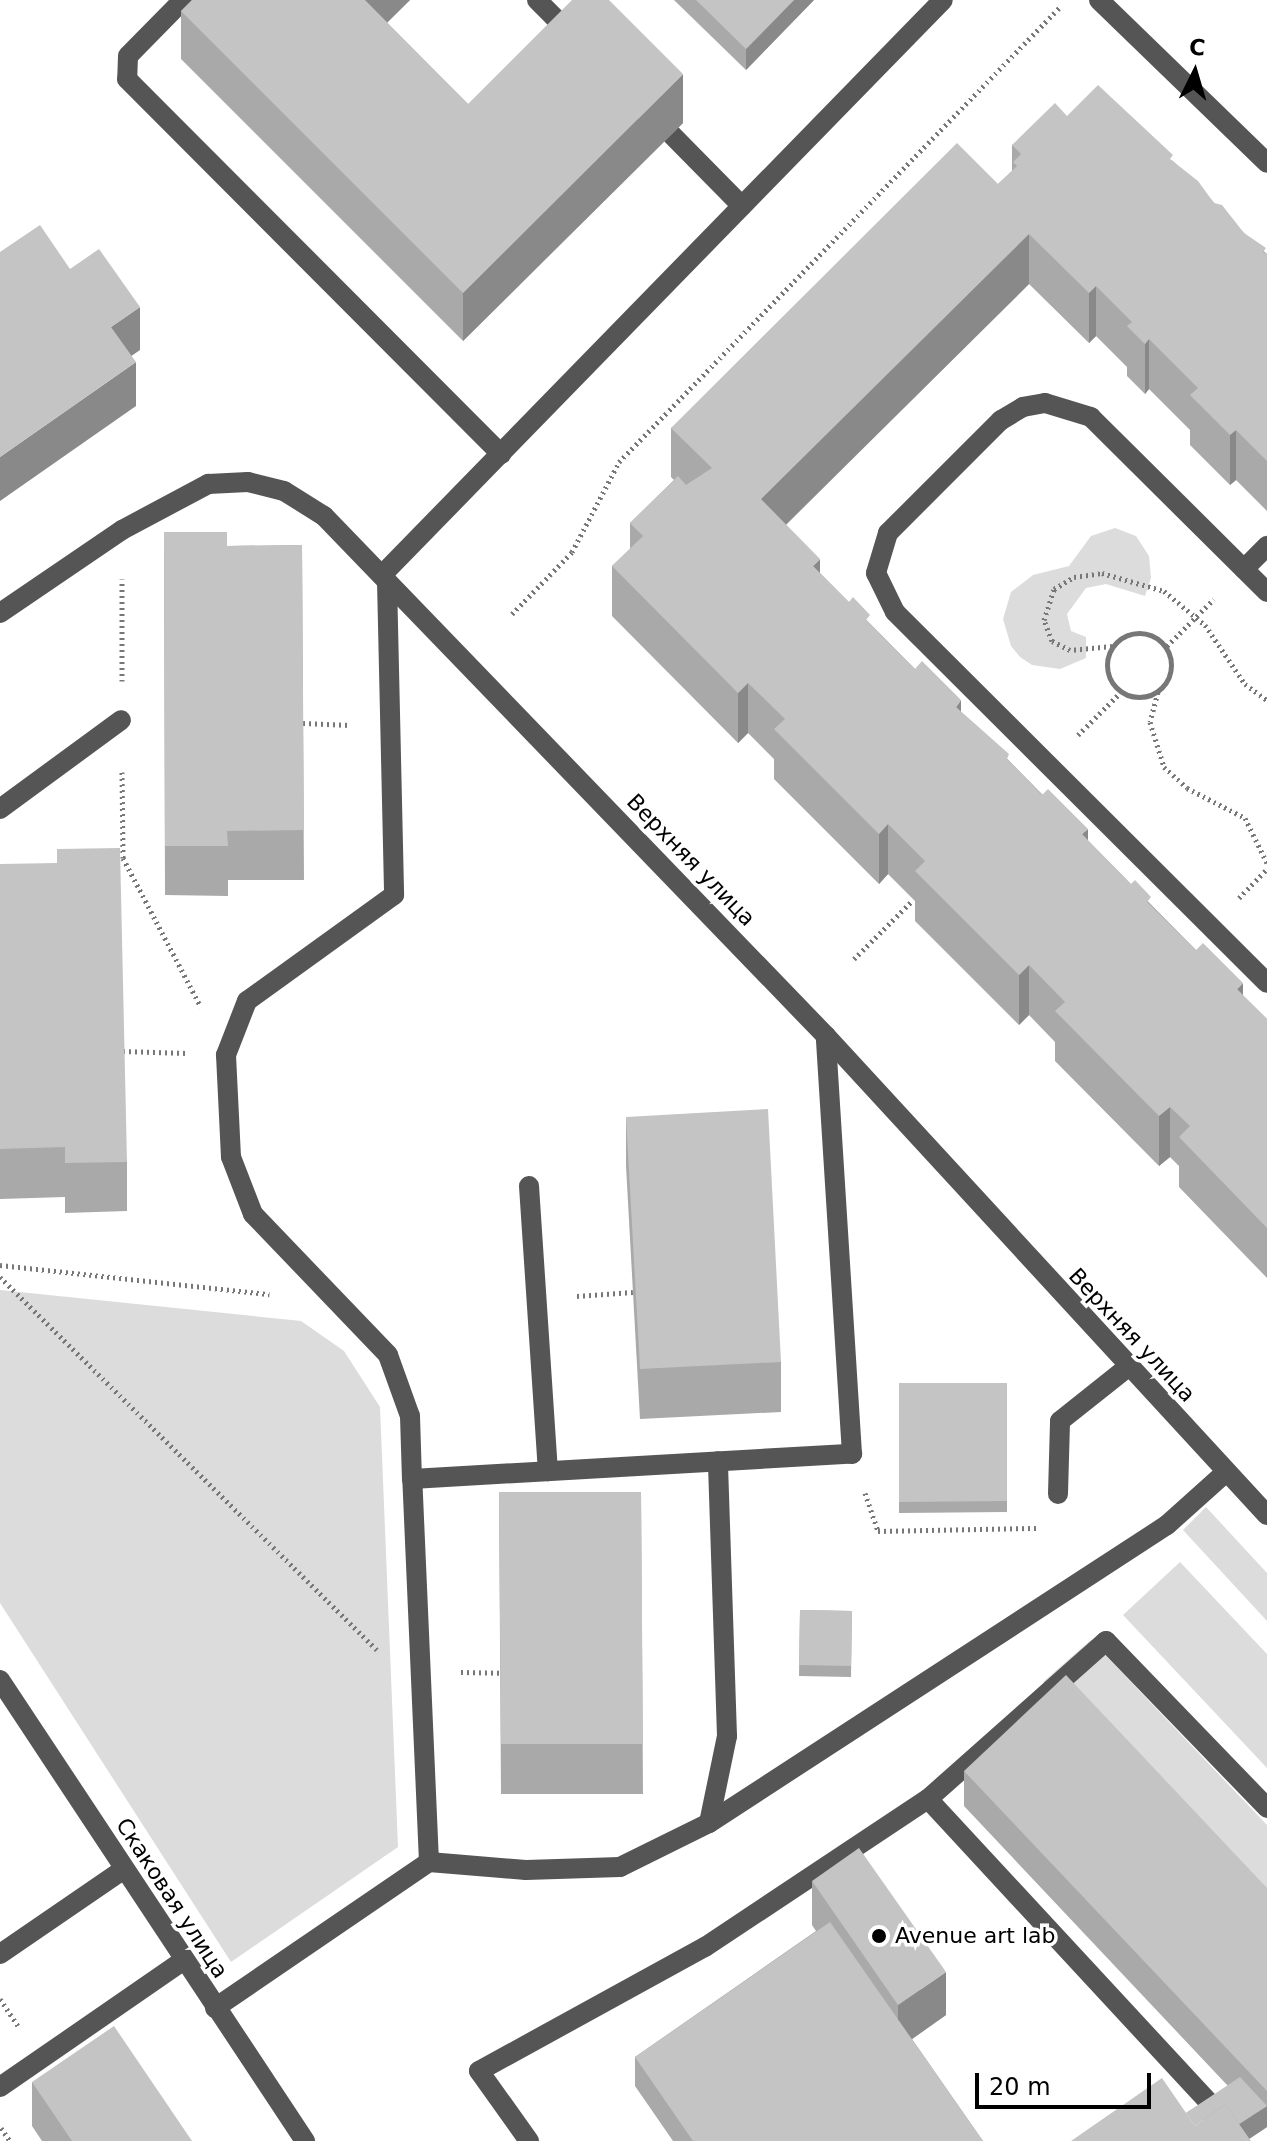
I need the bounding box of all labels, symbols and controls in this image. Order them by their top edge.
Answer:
north arrow [1155,32,1235,112]
text: С [1188,34,1206,61]
street label: Верхняя улица [621,789,761,931]
street label: Верхняя улица [1063,1263,1201,1407]
street label: Скаковая улица [110,1813,234,1983]
place label: Avenue art lab [895,1923,1055,1949]
marker: Avenue art lab [870,1927,888,1945]
scale bar [979,2057,1155,2107]
text: 20 m [989,2073,1051,2101]

